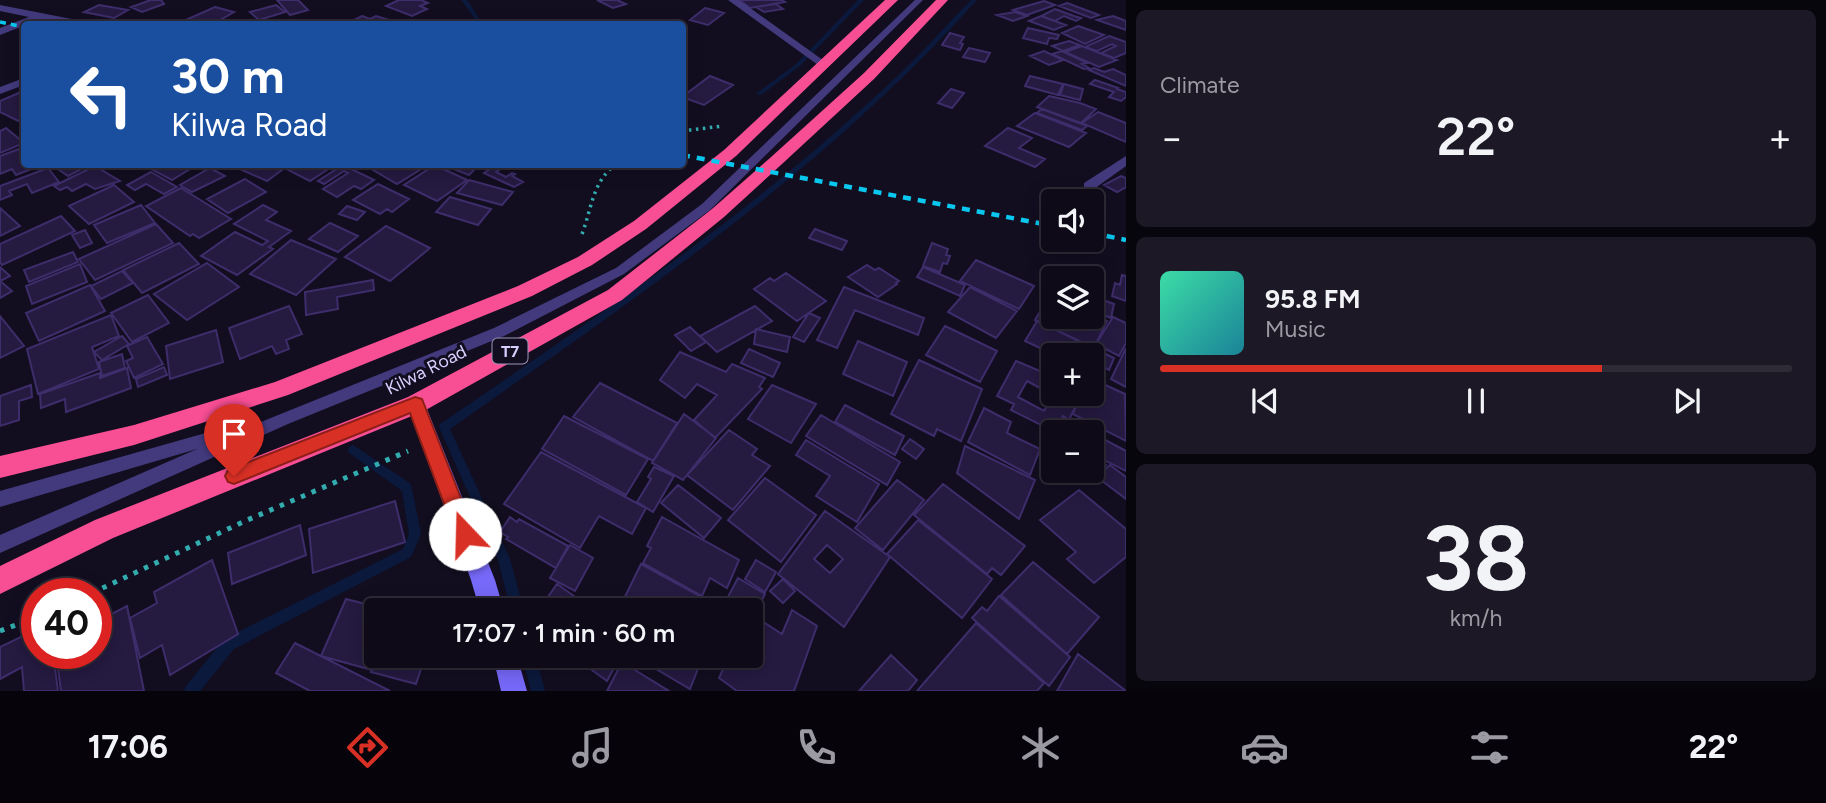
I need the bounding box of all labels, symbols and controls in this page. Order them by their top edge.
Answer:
text: 30 m [171,46,284,105]
icon: left [56,49,147,140]
text: Climate [1160,71,1239,99]
text: Kilwa Road [171,106,328,144]
text: 22° [1437,106,1515,168]
text: − [1160,115,1184,161]
text: + [1768,115,1792,161]
map controls [1041,189,1104,483]
button: sound [1041,189,1104,252]
button: layers [1041,266,1104,329]
text: 95.8 FM [1265,283,1360,315]
text: Music [1265,315,1326,343]
road number: T7 [492,338,528,364]
street label: Kilwa Road [382,340,470,400]
button: + [1041,343,1104,406]
icon: previous [1246,382,1284,420]
icon: pause [1457,382,1495,420]
icon: next [1668,382,1706,420]
pin [204,404,264,476]
icon: arrive [215,415,253,453]
button: − [1041,420,1104,483]
position arrow [428,497,502,571]
text: 38 [1423,504,1529,613]
speed limit sign: 40 [21,578,112,669]
text: km/h [1450,604,1502,632]
text: 17:07 · 1 min · 60 m [452,617,675,649]
icon: directions [343,723,392,772]
icon: music [568,723,617,772]
icon: phone [792,723,841,772]
icon: climate [1016,723,1065,772]
icon: car [1240,723,1289,772]
icon: filters [1465,723,1514,772]
text: 17:06 [88,728,168,766]
text: 22° [1689,728,1738,766]

